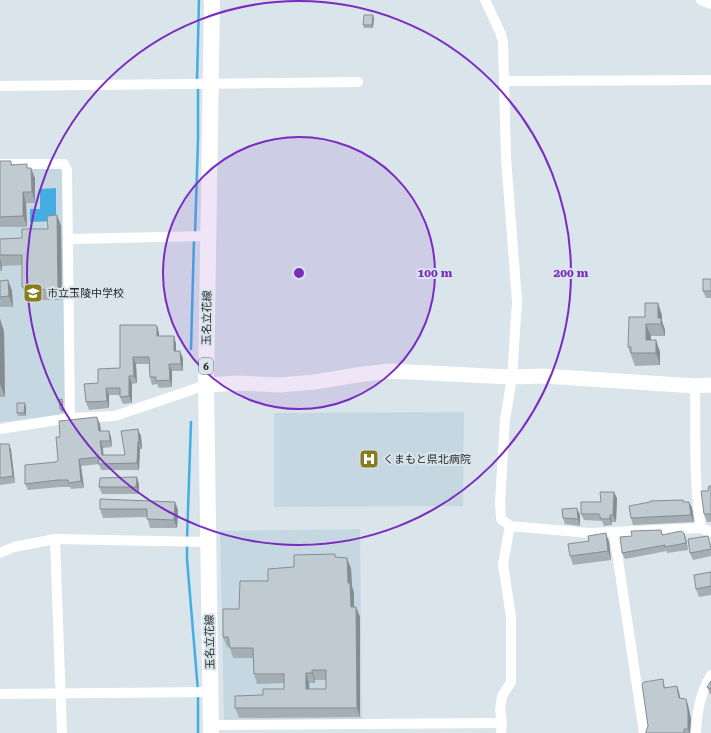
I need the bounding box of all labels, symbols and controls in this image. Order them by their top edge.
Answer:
centre of rings [292,266,306,280]
text: 100 m [418,266,453,280]
text: 200 m [554,266,589,280]
school or university icon: 市立玉陵中学校 [22,282,44,304]
place label: 市立玉陵中学校 [47,287,124,300]
street label: 玉名立花線 [200,290,214,346]
road number: 6 [199,358,213,374]
hospital icon: くまもと県北病院 [358,448,380,470]
place label: くまもと県北病院 [383,453,471,466]
street label: 玉名立花線 [203,614,217,670]

